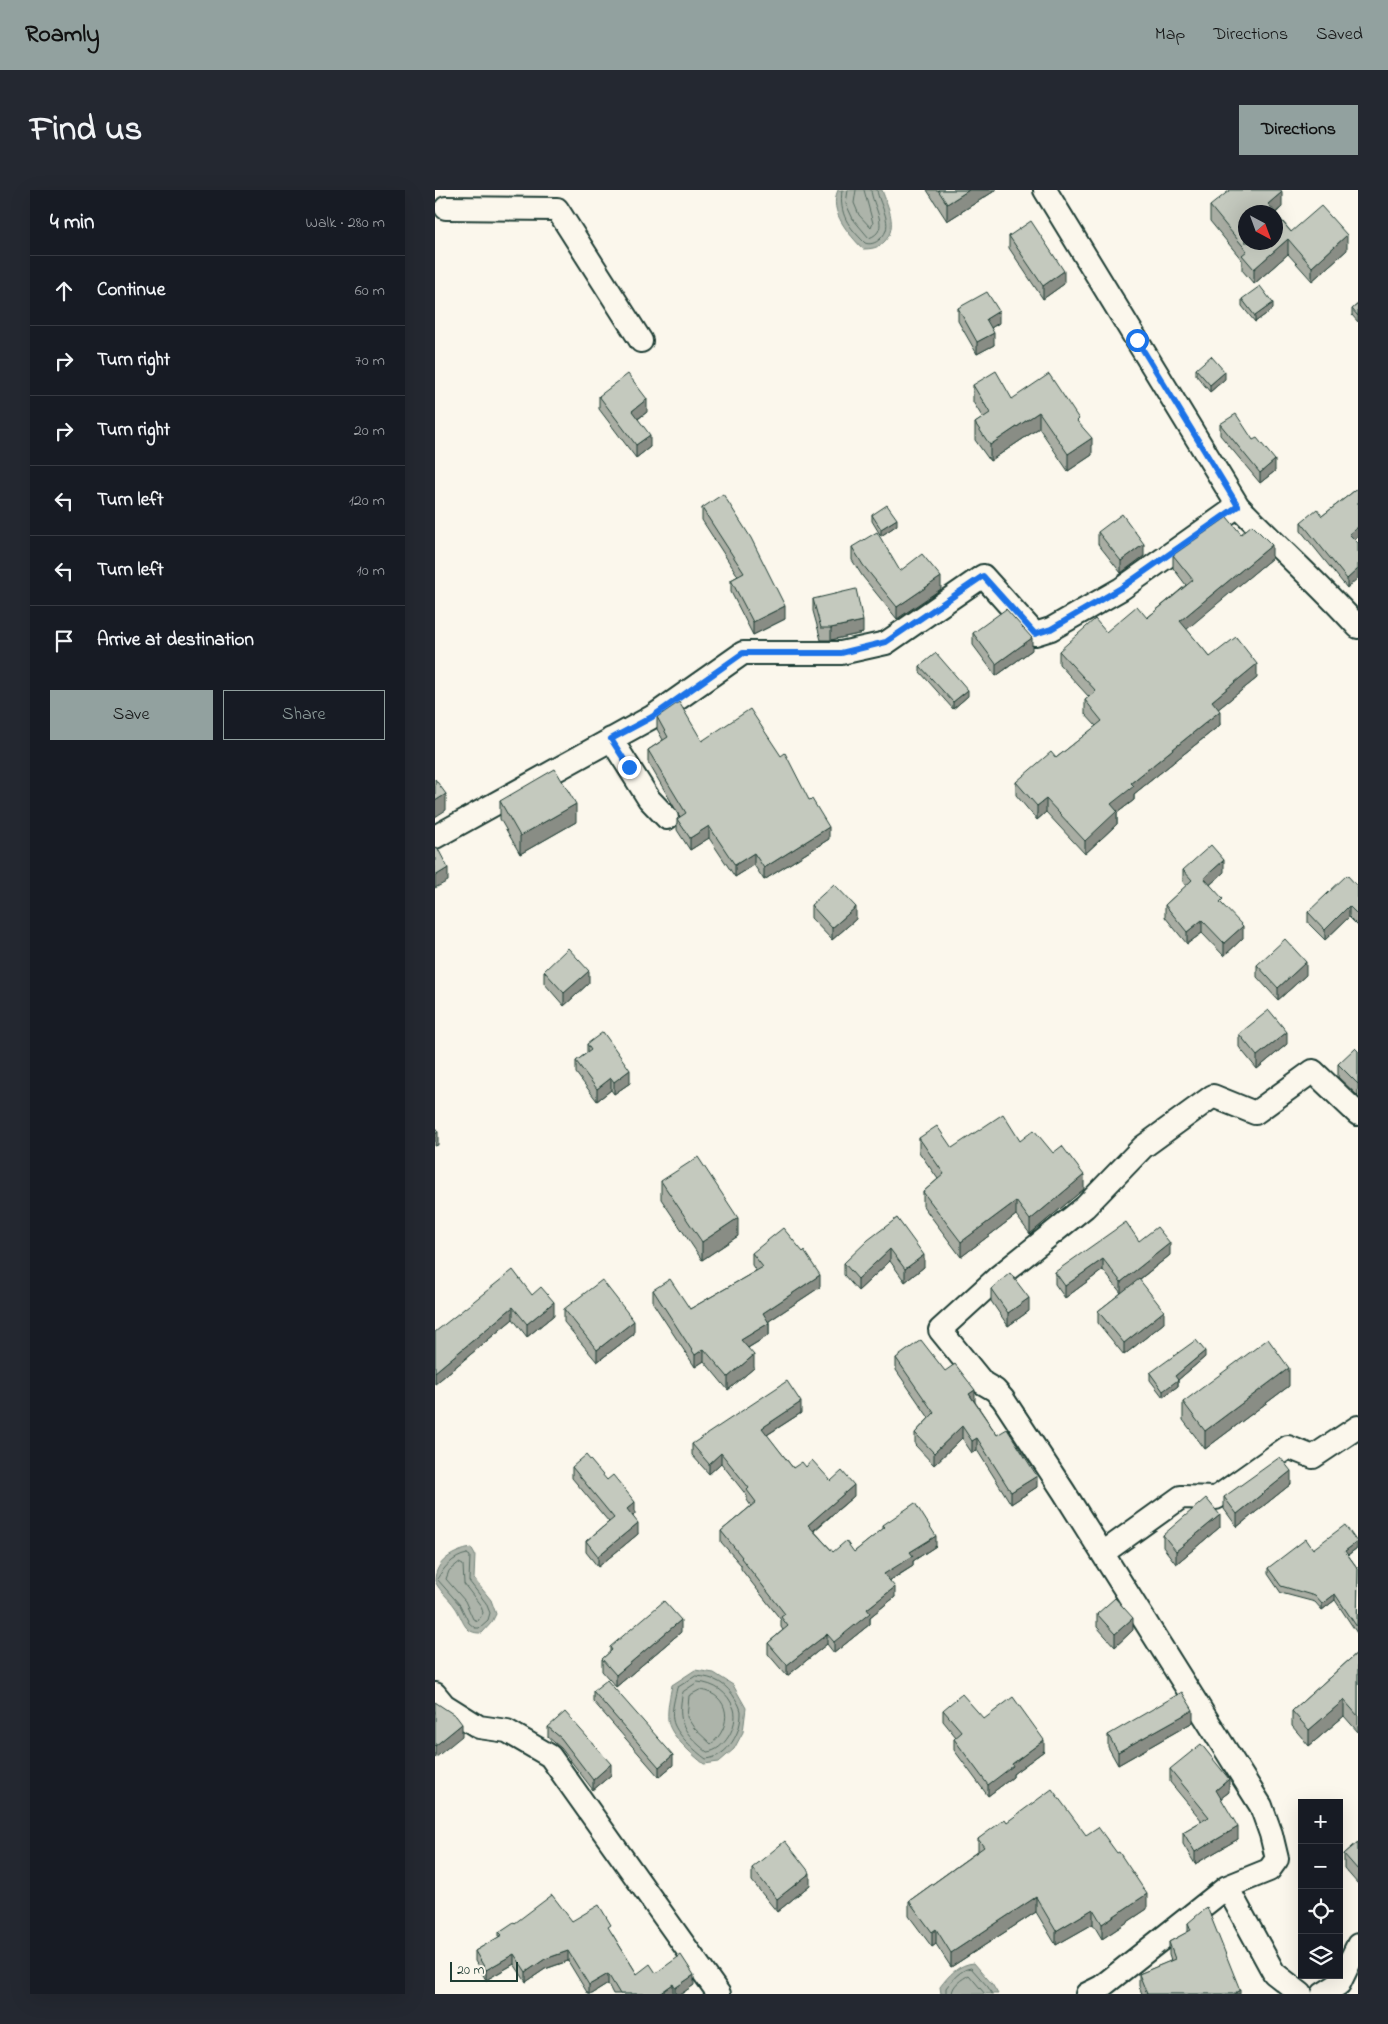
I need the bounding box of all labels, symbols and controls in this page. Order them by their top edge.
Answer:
text: Roamly [25,18,100,53]
text: Map [1155,22,1185,48]
text: Directions [1213,22,1288,48]
text: Saved [1316,22,1363,48]
text: Find us [30,105,142,156]
button: Directions [1239,105,1358,155]
north arrow [1238,205,1283,250]
text: 4 min [50,208,94,238]
text: Walk · 280 m [306,211,385,235]
icon: ahead [50,277,78,305]
text: Continue [97,277,165,304]
text: 60 m [355,279,385,303]
route start [1126,329,1149,352]
icon: right [50,347,78,375]
text: Turn right [97,347,170,374]
text: 70 m [355,349,385,373]
icon: right [50,417,78,445]
text: Turn right [97,417,170,444]
text: 20 m [354,419,385,443]
icon: left [50,487,78,515]
text: Turn left [97,487,164,514]
text: 120 m [349,489,385,513]
icon: left [50,557,78,585]
text: Turn left [97,557,164,584]
text: 10 m [357,559,385,583]
icon: arrive [50,627,78,655]
text: Arrive at destination [97,627,254,654]
button: Save [50,690,213,740]
button: Share [223,690,385,740]
route end [618,756,641,779]
map controls [1298,1799,1343,1979]
button: + [1298,1799,1343,1844]
button: − [1298,1844,1343,1889]
button: locate [1298,1889,1343,1934]
button: layers [1298,1934,1343,1979]
scale bar [450,1959,517,1982]
text: 20 m [457,1960,484,1981]

